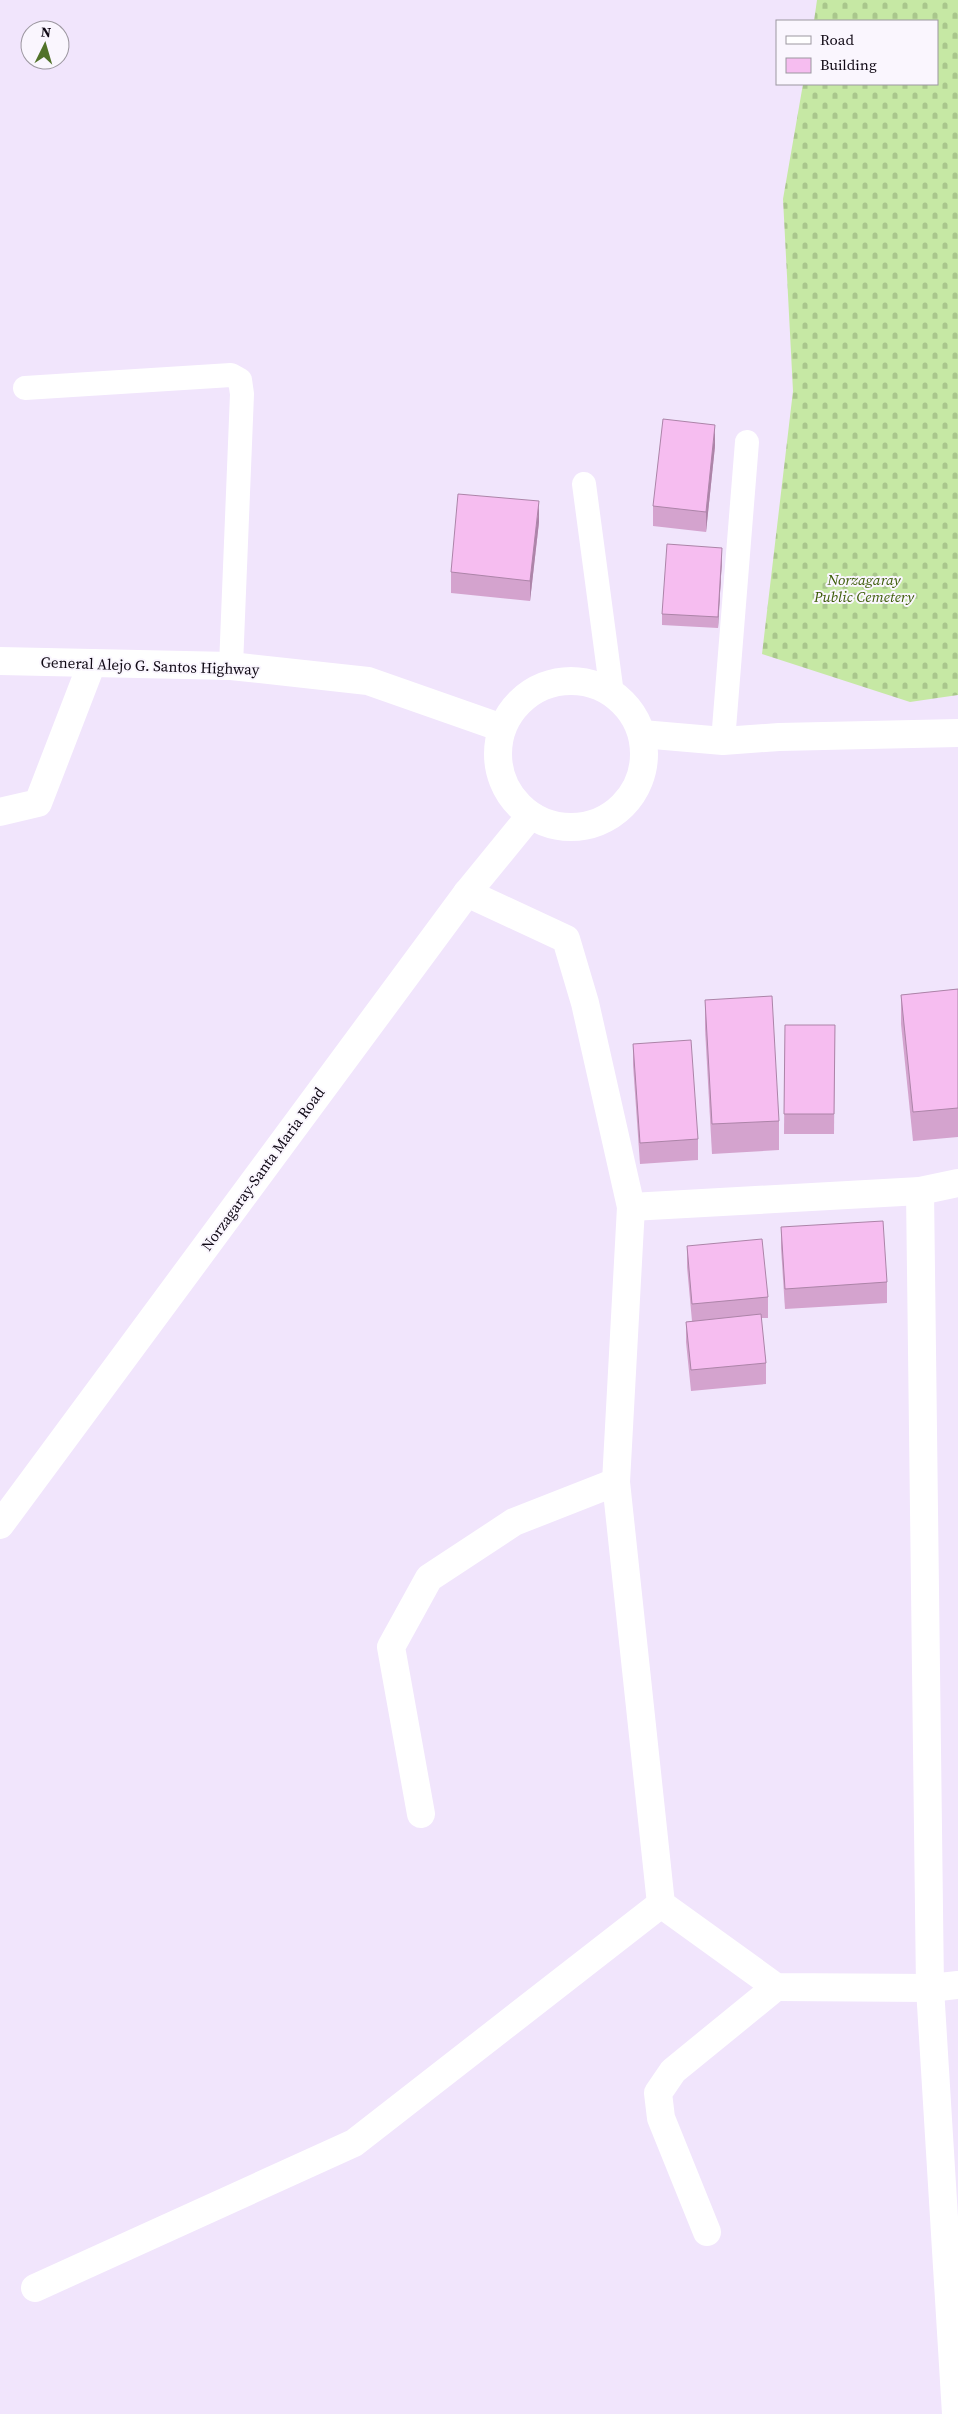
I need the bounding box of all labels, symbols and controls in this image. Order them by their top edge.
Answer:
north arrow [20,20,70,70]
legend [776,20,938,85]
text: N [40,22,52,42]
text: Road [820,29,854,50]
text: Building [820,54,877,75]
park label: Norzagaray Public Cemetery [813,569,915,607]
street label: General Alejo G. Santos Highway [40,651,260,680]
street label: Norzagaray-Santa Maria Road [196,1082,329,1255]

